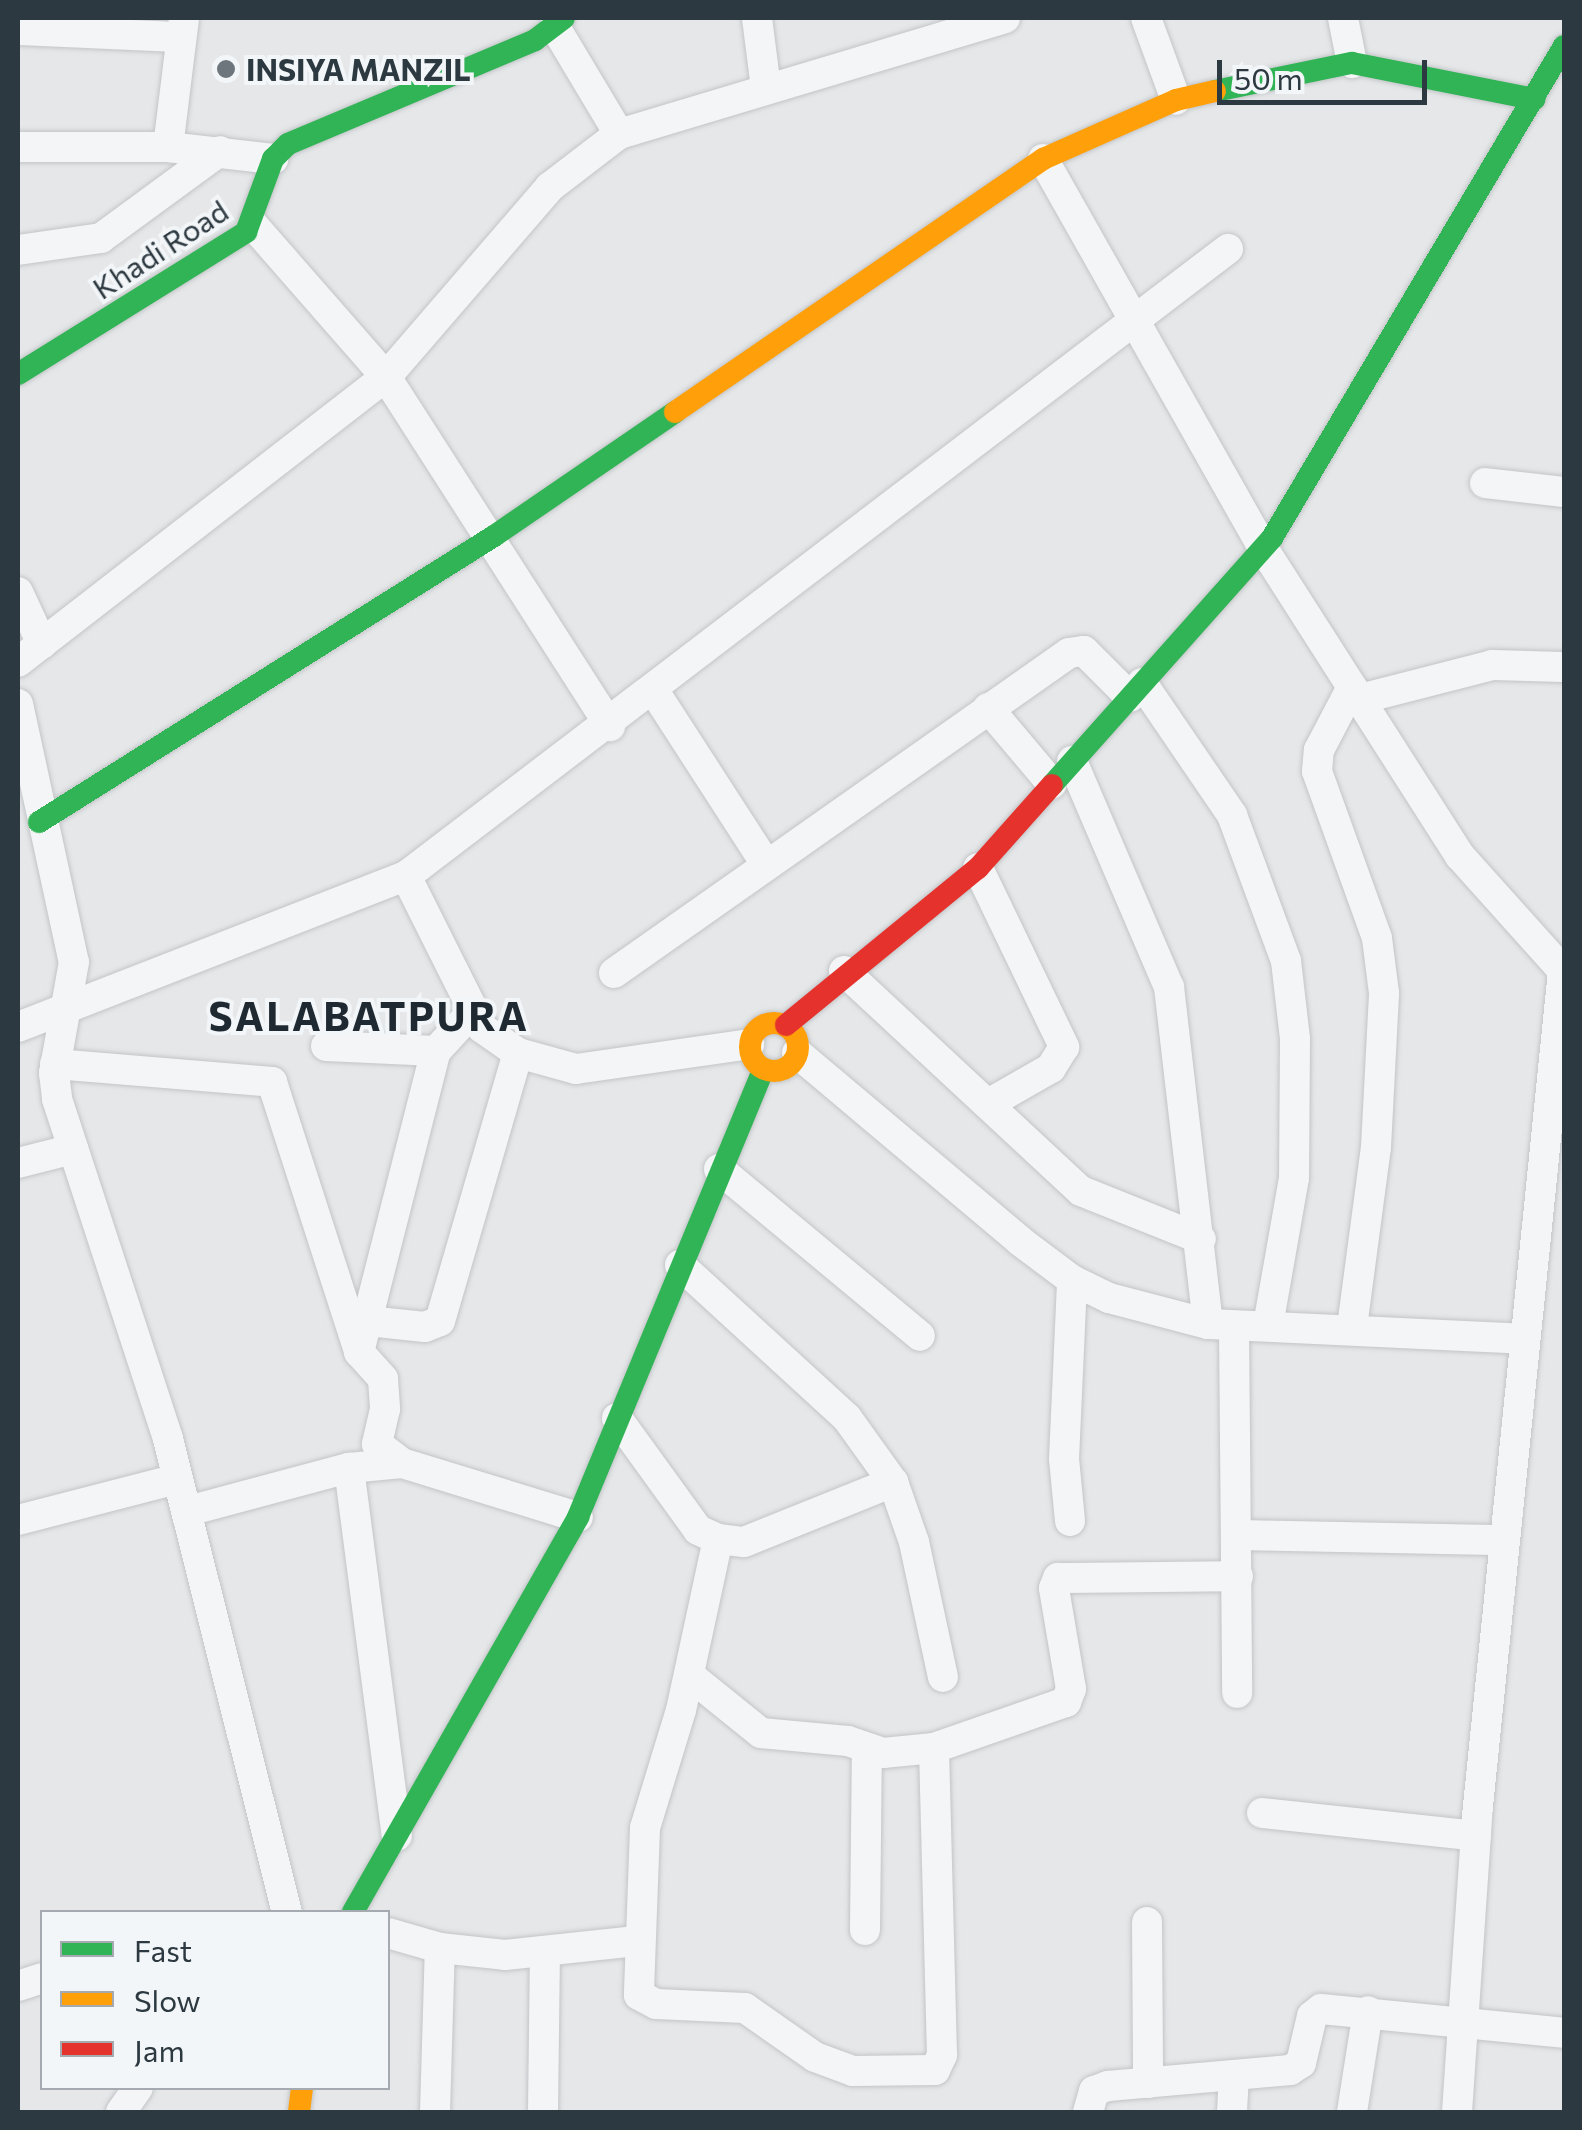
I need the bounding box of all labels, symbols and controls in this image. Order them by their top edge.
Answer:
scale bar [1222,40,1432,102]
place label: INSIYA MANZIL [246,51,471,87]
marker: INSIYA MANZIL [215,58,237,80]
text: 50 m [1234,59,1303,96]
street label: Khadi Road [86,192,234,306]
district label: SALABATPURA [208,991,530,1039]
legend [40,1910,390,2090]
text: Fast [134,1931,192,1968]
text: Slow [134,1981,201,2018]
text: Jam [134,2031,185,2068]

